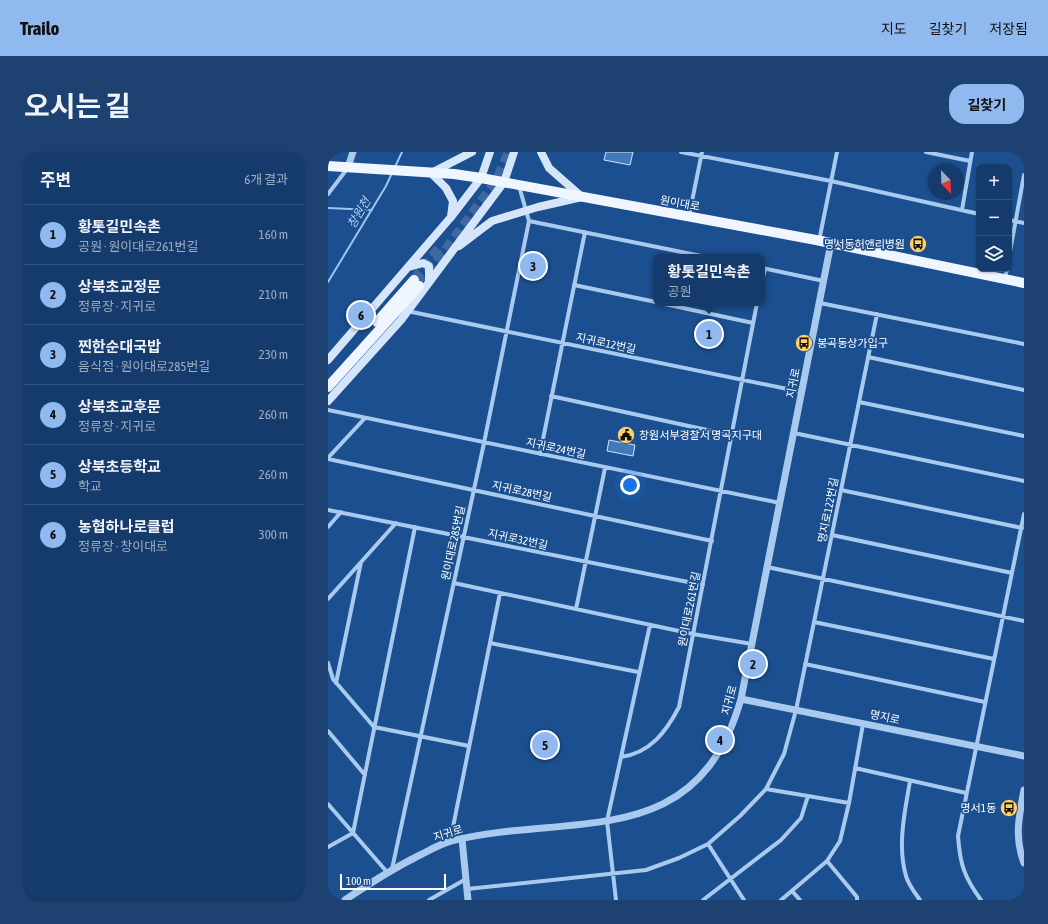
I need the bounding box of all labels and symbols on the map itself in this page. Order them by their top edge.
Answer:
north arrow [928,164,964,200]
water label: 창원천 [344,194,375,231]
street label: 원이대로 [659,194,701,212]
bus stop icon: 명서동허앤리병원 [908,234,928,254]
place label: 명서동허앤리병원 [824,238,905,250]
pin: 3 [520,251,546,281]
pin: 6 [348,300,374,330]
pin: 1 [696,319,722,349]
street label: 지귀로12번길 [575,331,637,355]
bus stop icon: 봉곡동상가입구 [794,333,814,353]
place label: 봉곡동상가입구 [817,337,888,349]
street label: 지귀로 [784,367,802,399]
public building icon: 창원서부경찰서 명곡지구대 [616,425,636,445]
place label: 창원서부경찰서 명곡지구대 [639,429,762,441]
street label: 지귀로24번길 [525,436,587,460]
your location [620,475,640,495]
street label: 명지로122번길 [816,476,840,544]
street label: 지귀로28번길 [491,479,553,503]
street label: 원이대로285번길 [439,504,467,582]
street label: 지귀로32번길 [487,527,549,551]
street label: 원이대로261번길 [676,570,702,648]
pin: 2 [740,649,766,679]
street label: 지귀로 [719,684,739,716]
street label: 명지로 [869,708,901,726]
pin: 4 [707,725,733,755]
pin: 5 [532,730,558,760]
bus stop icon: 명서1동 [999,798,1019,818]
place label: 명서1동 [960,802,996,814]
street label: 지귀로 [432,823,464,843]
scale bar [340,872,446,891]

